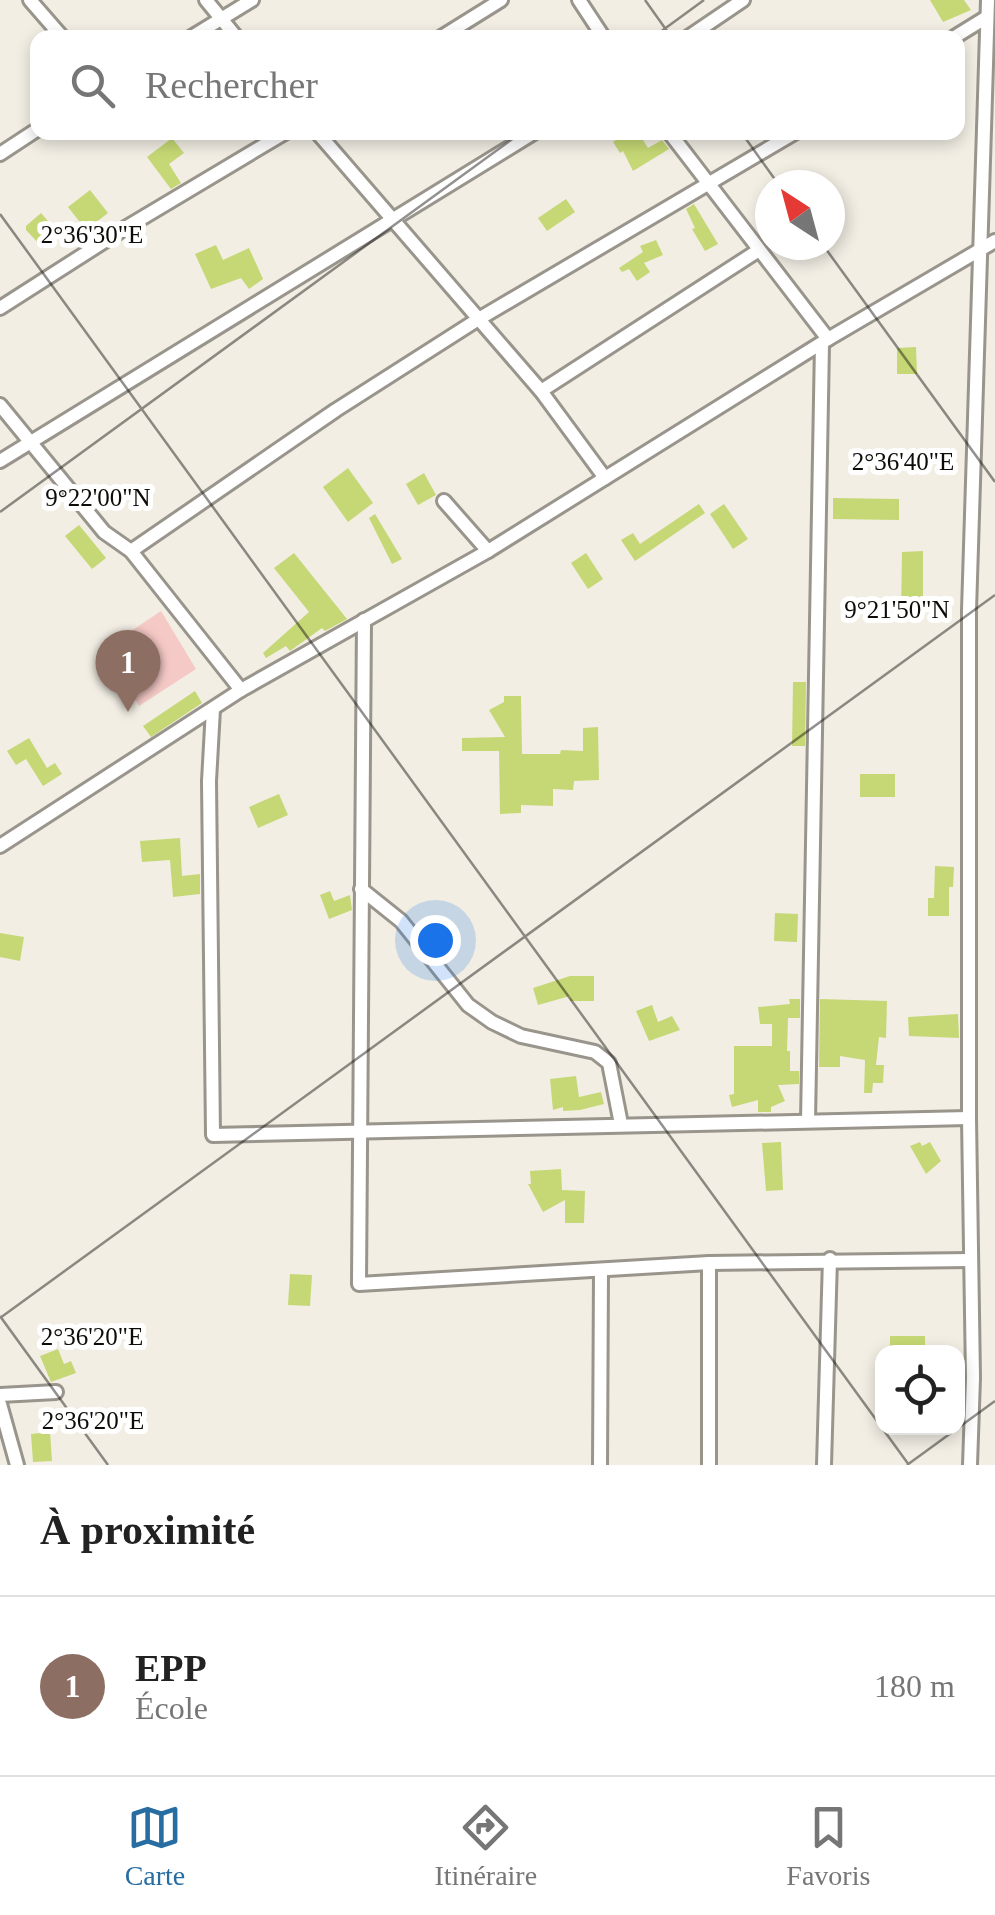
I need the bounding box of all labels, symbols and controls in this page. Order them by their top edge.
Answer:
search box [30,30,965,140]
icon: search [65,58,120,113]
text: Rechercher [145,64,318,106]
north arrow [755,170,845,260]
text: 2°36'30"E [41,221,143,248]
text: 2°36'40"E [852,448,954,475]
text: 9°22'00"N [45,484,151,511]
text: 9°21'50"N [844,596,950,623]
pin: 1 [96,630,160,712]
your location [410,915,461,966]
text: 2°36'20"E [41,1323,143,1350]
map controls [875,1345,965,1435]
button: locate [875,1345,965,1435]
text: 2°36'20"E [42,1407,144,1434]
text: À proximité [40,1507,255,1553]
text: EPP [135,1647,207,1689]
text: 1 [65,1668,81,1704]
text: 180 m [874,1668,955,1704]
text: École [135,1690,208,1726]
tab: Carte [125,1800,185,1892]
tab: Itinéraire [435,1800,537,1892]
tab: Favoris [786,1800,870,1892]

